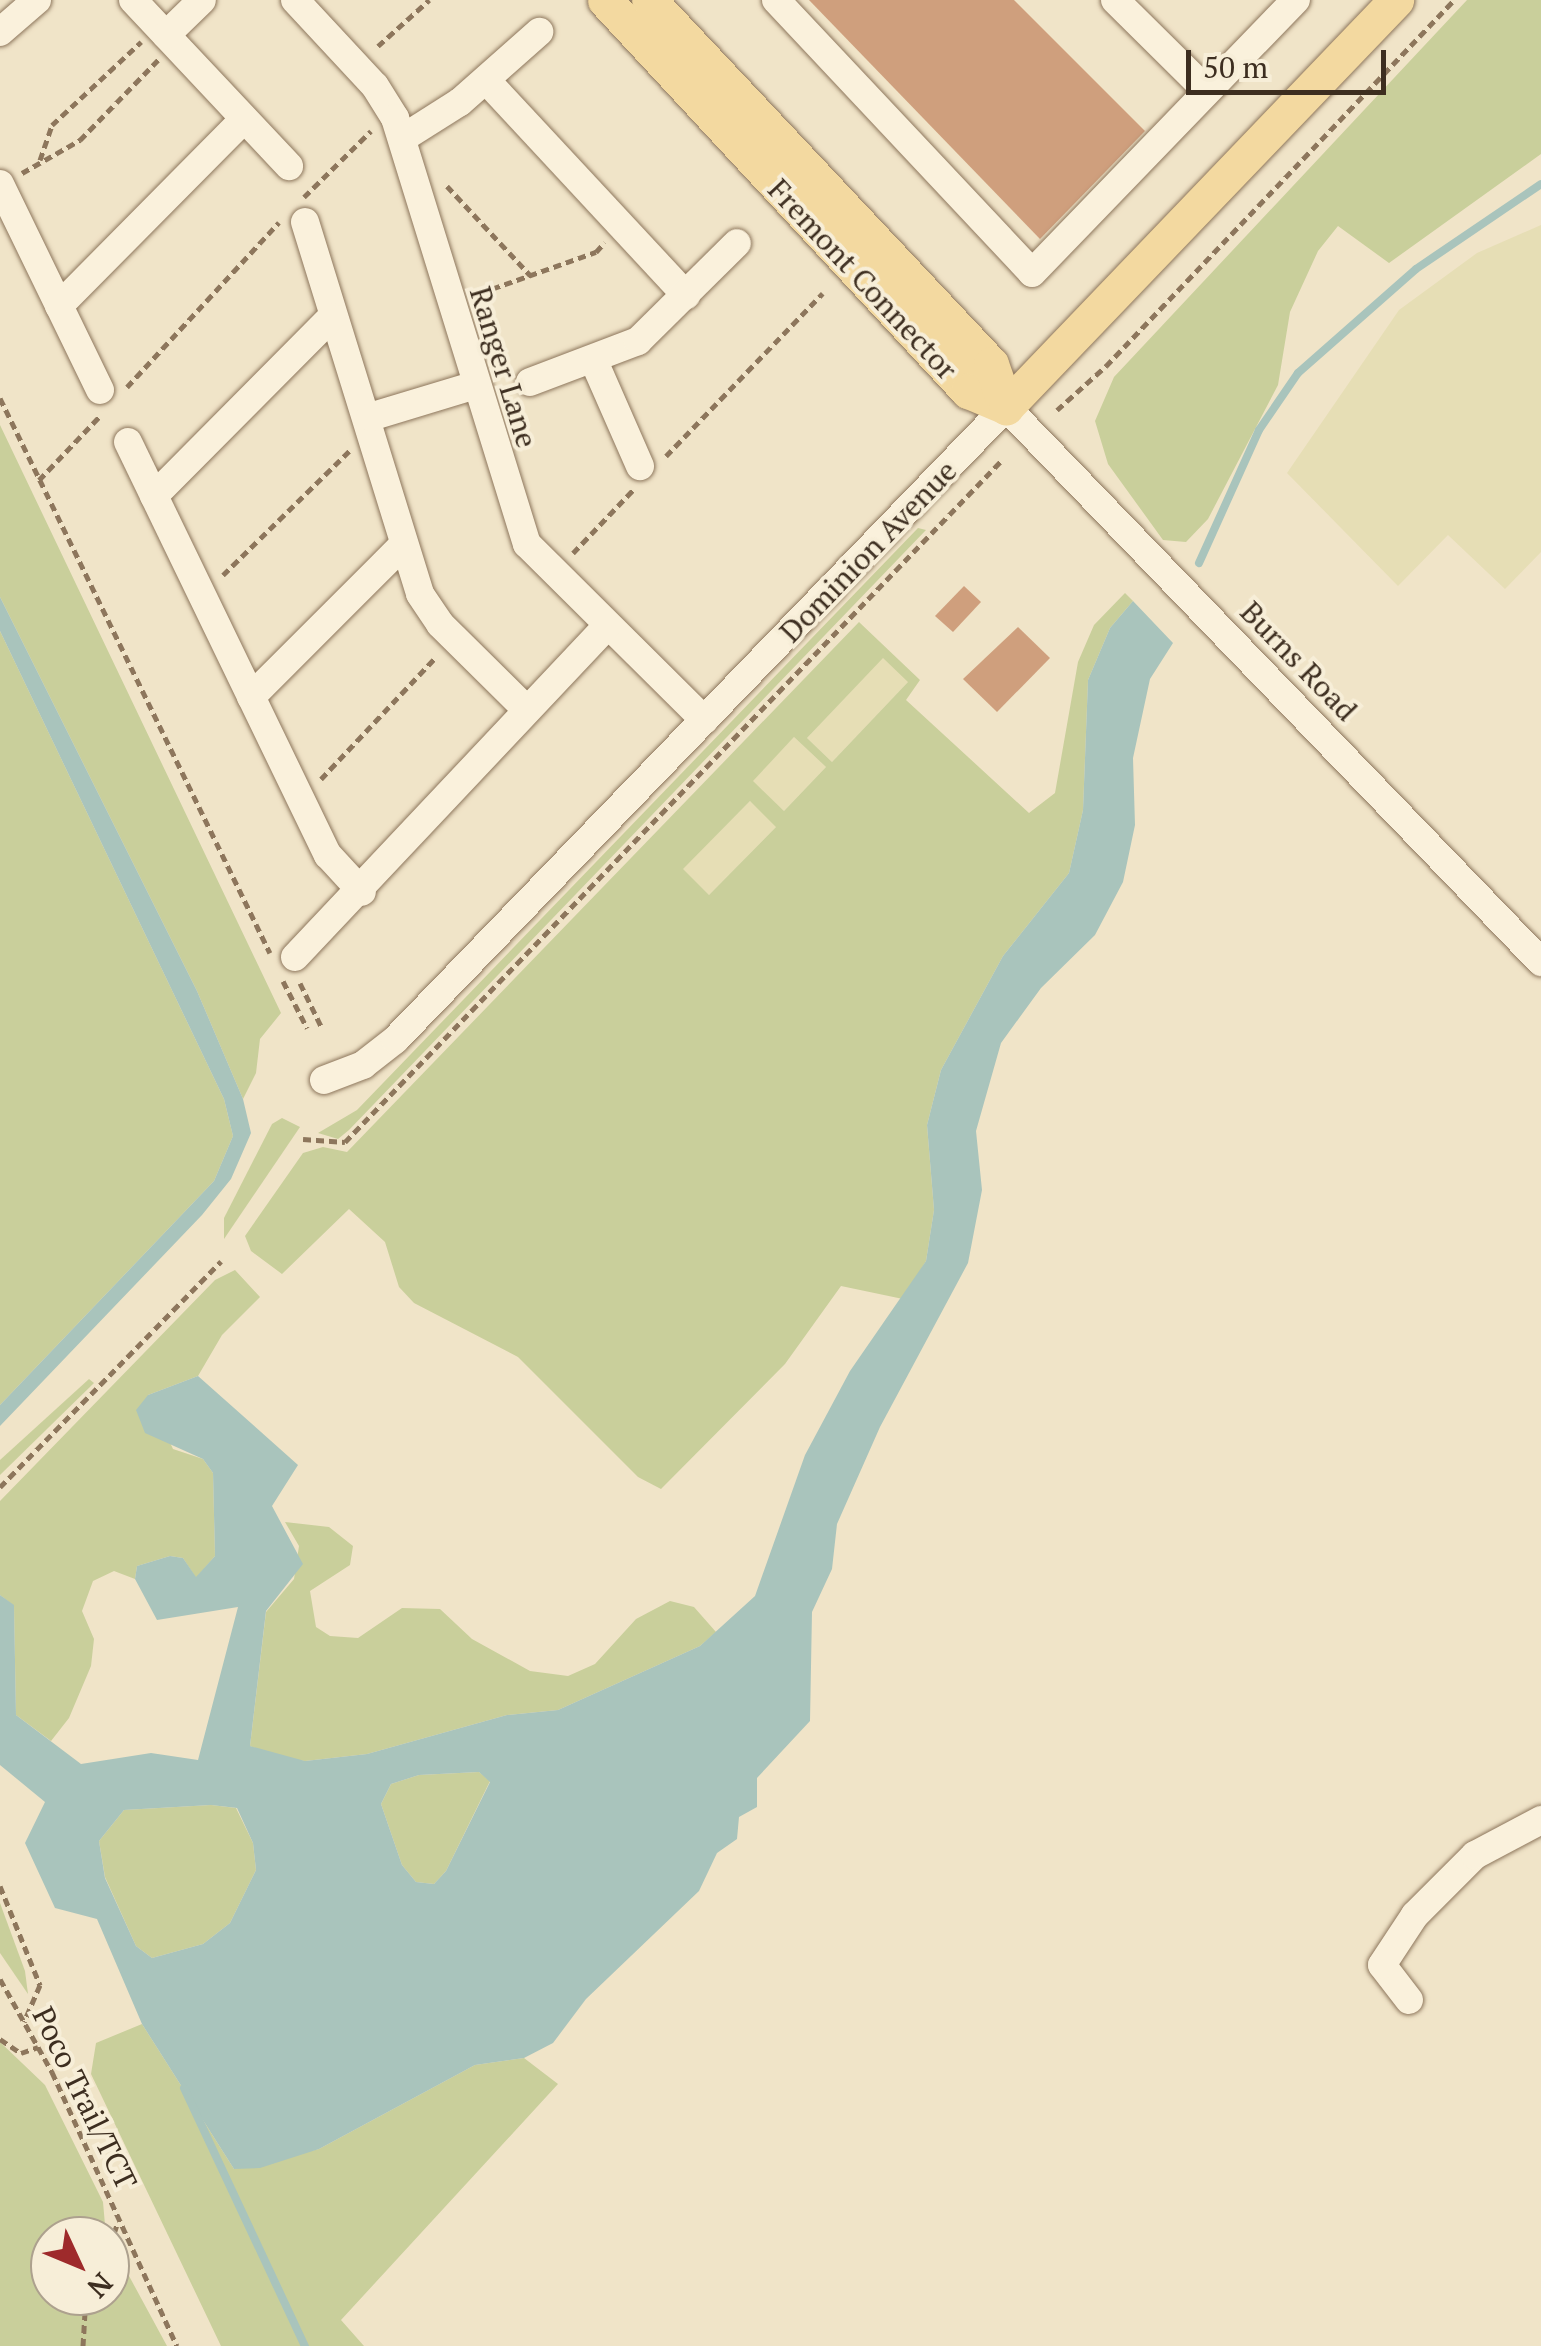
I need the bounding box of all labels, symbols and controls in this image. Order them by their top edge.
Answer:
scale bar [1191,30,1391,92]
text: 50 m [1203,47,1268,87]
street label: Fremont Connector [761,171,965,387]
street label: Ranger Lane [462,282,546,452]
street label: Dominion Avenue [772,452,964,650]
street label: Burns Road [1233,594,1365,728]
street label: Poco Trail/TCT [25,2001,145,2195]
north arrow [30,2216,130,2316]
text: N [80,2265,121,2306]

